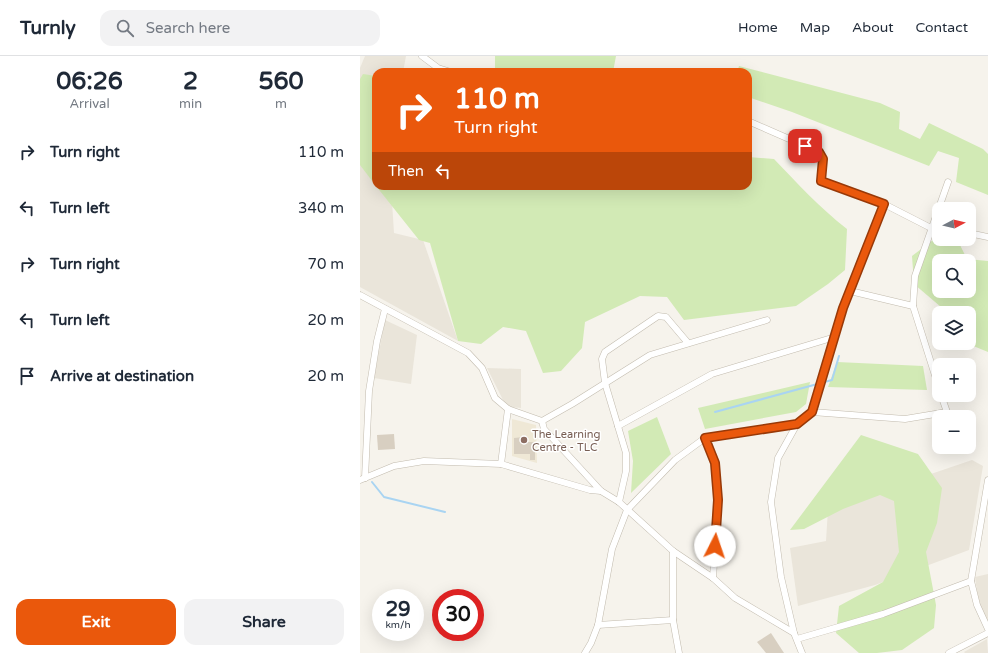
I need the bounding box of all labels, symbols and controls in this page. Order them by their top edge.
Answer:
search box [100,10,380,46]
text: Turnly [20,17,76,39]
icon: search [114,17,136,39]
text: Search here [146,19,230,37]
text: Home [738,19,778,36]
text: Map [800,19,830,36]
text: About [852,19,894,36]
text: Contact [916,19,968,36]
text: 06:26 [56,67,123,96]
text: 2 [183,67,198,96]
text: 560 [258,67,304,96]
text: 110 m [454,82,540,116]
icon: right [388,84,440,136]
text: Arrival [69,96,110,112]
text: min [179,96,202,112]
text: m [275,96,287,112]
text: Turn right [454,116,538,138]
pin [788,129,822,163]
icon: arrive [794,135,816,157]
icon: right [16,141,38,163]
text: Turn right [50,143,120,161]
text: 110 m [298,143,344,161]
icon: left [432,160,454,182]
text: Then [388,162,424,180]
icon: left [16,197,38,219]
text: Turn left [50,199,110,217]
text: 340 m [298,199,344,217]
north arrow [932,202,976,246]
map controls [932,202,976,454]
icon: right [16,253,38,275]
button: search [932,254,976,298]
text: Turn right [50,255,120,273]
text: 70 m [307,255,344,273]
button: layers [932,306,976,350]
icon: left [16,309,38,331]
text: Turn left [50,311,110,329]
text: 20 m [307,311,344,329]
button: + [932,358,976,402]
icon: arrive [16,365,38,387]
text: Arrive at destination [50,367,194,385]
text: 20 m [307,367,344,385]
button: − [932,410,976,454]
place label: The Learning Centre - TLC [532,428,601,454]
marker: The Learning Centre - TLC [519,435,529,445]
position arrow [694,525,736,567]
speed limit sign: 30 [432,589,484,641]
text: 29 [385,598,411,622]
button: Exit [16,599,176,645]
button: Share [184,599,344,645]
text: km/h [385,619,411,631]

